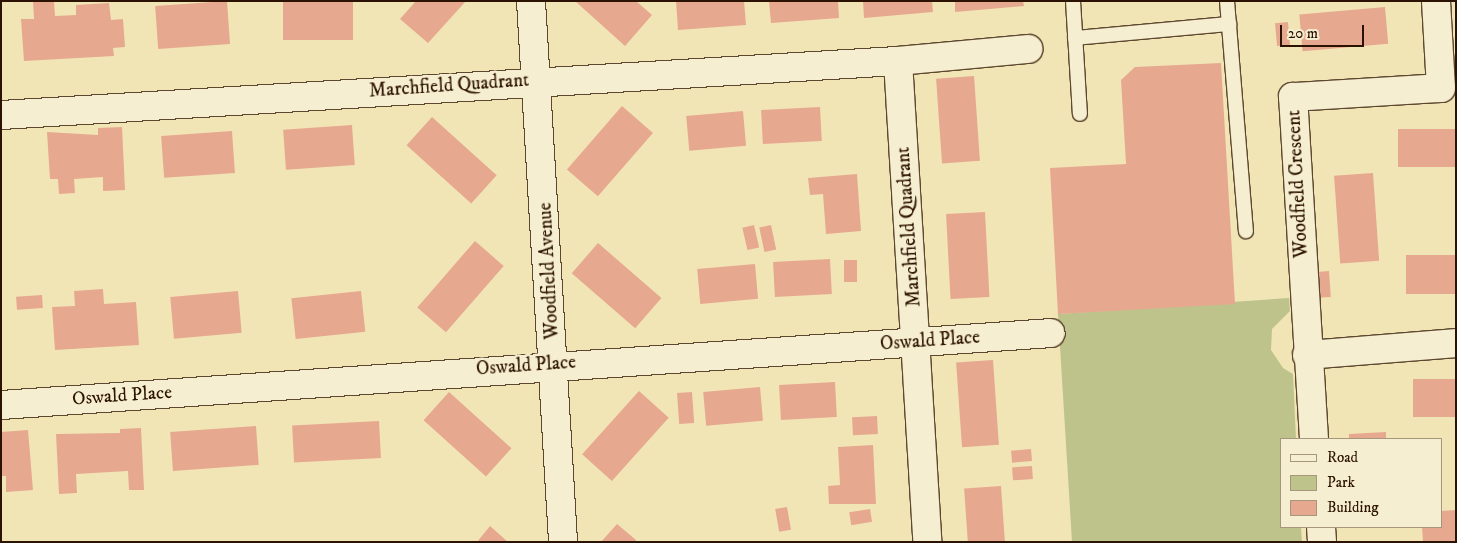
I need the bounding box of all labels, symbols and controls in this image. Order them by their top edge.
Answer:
scale bar [1282,15,1366,47]
text: 20 m [1288,24,1318,43]
street label: Marchfield Quadrant [368,69,530,103]
street label: Woodfield Crescent [1283,109,1313,259]
street label: Marchfield Quadrant [892,146,926,308]
street label: Woodfield Avenue [534,202,564,340]
street label: Oswald Place [879,326,981,356]
street label: Oswald Place [475,351,577,381]
street label: Oswald Place [71,381,173,411]
legend [1280,438,1442,528]
text: Road [1327,448,1358,467]
text: Park [1327,473,1355,492]
text: Building [1327,498,1379,517]

